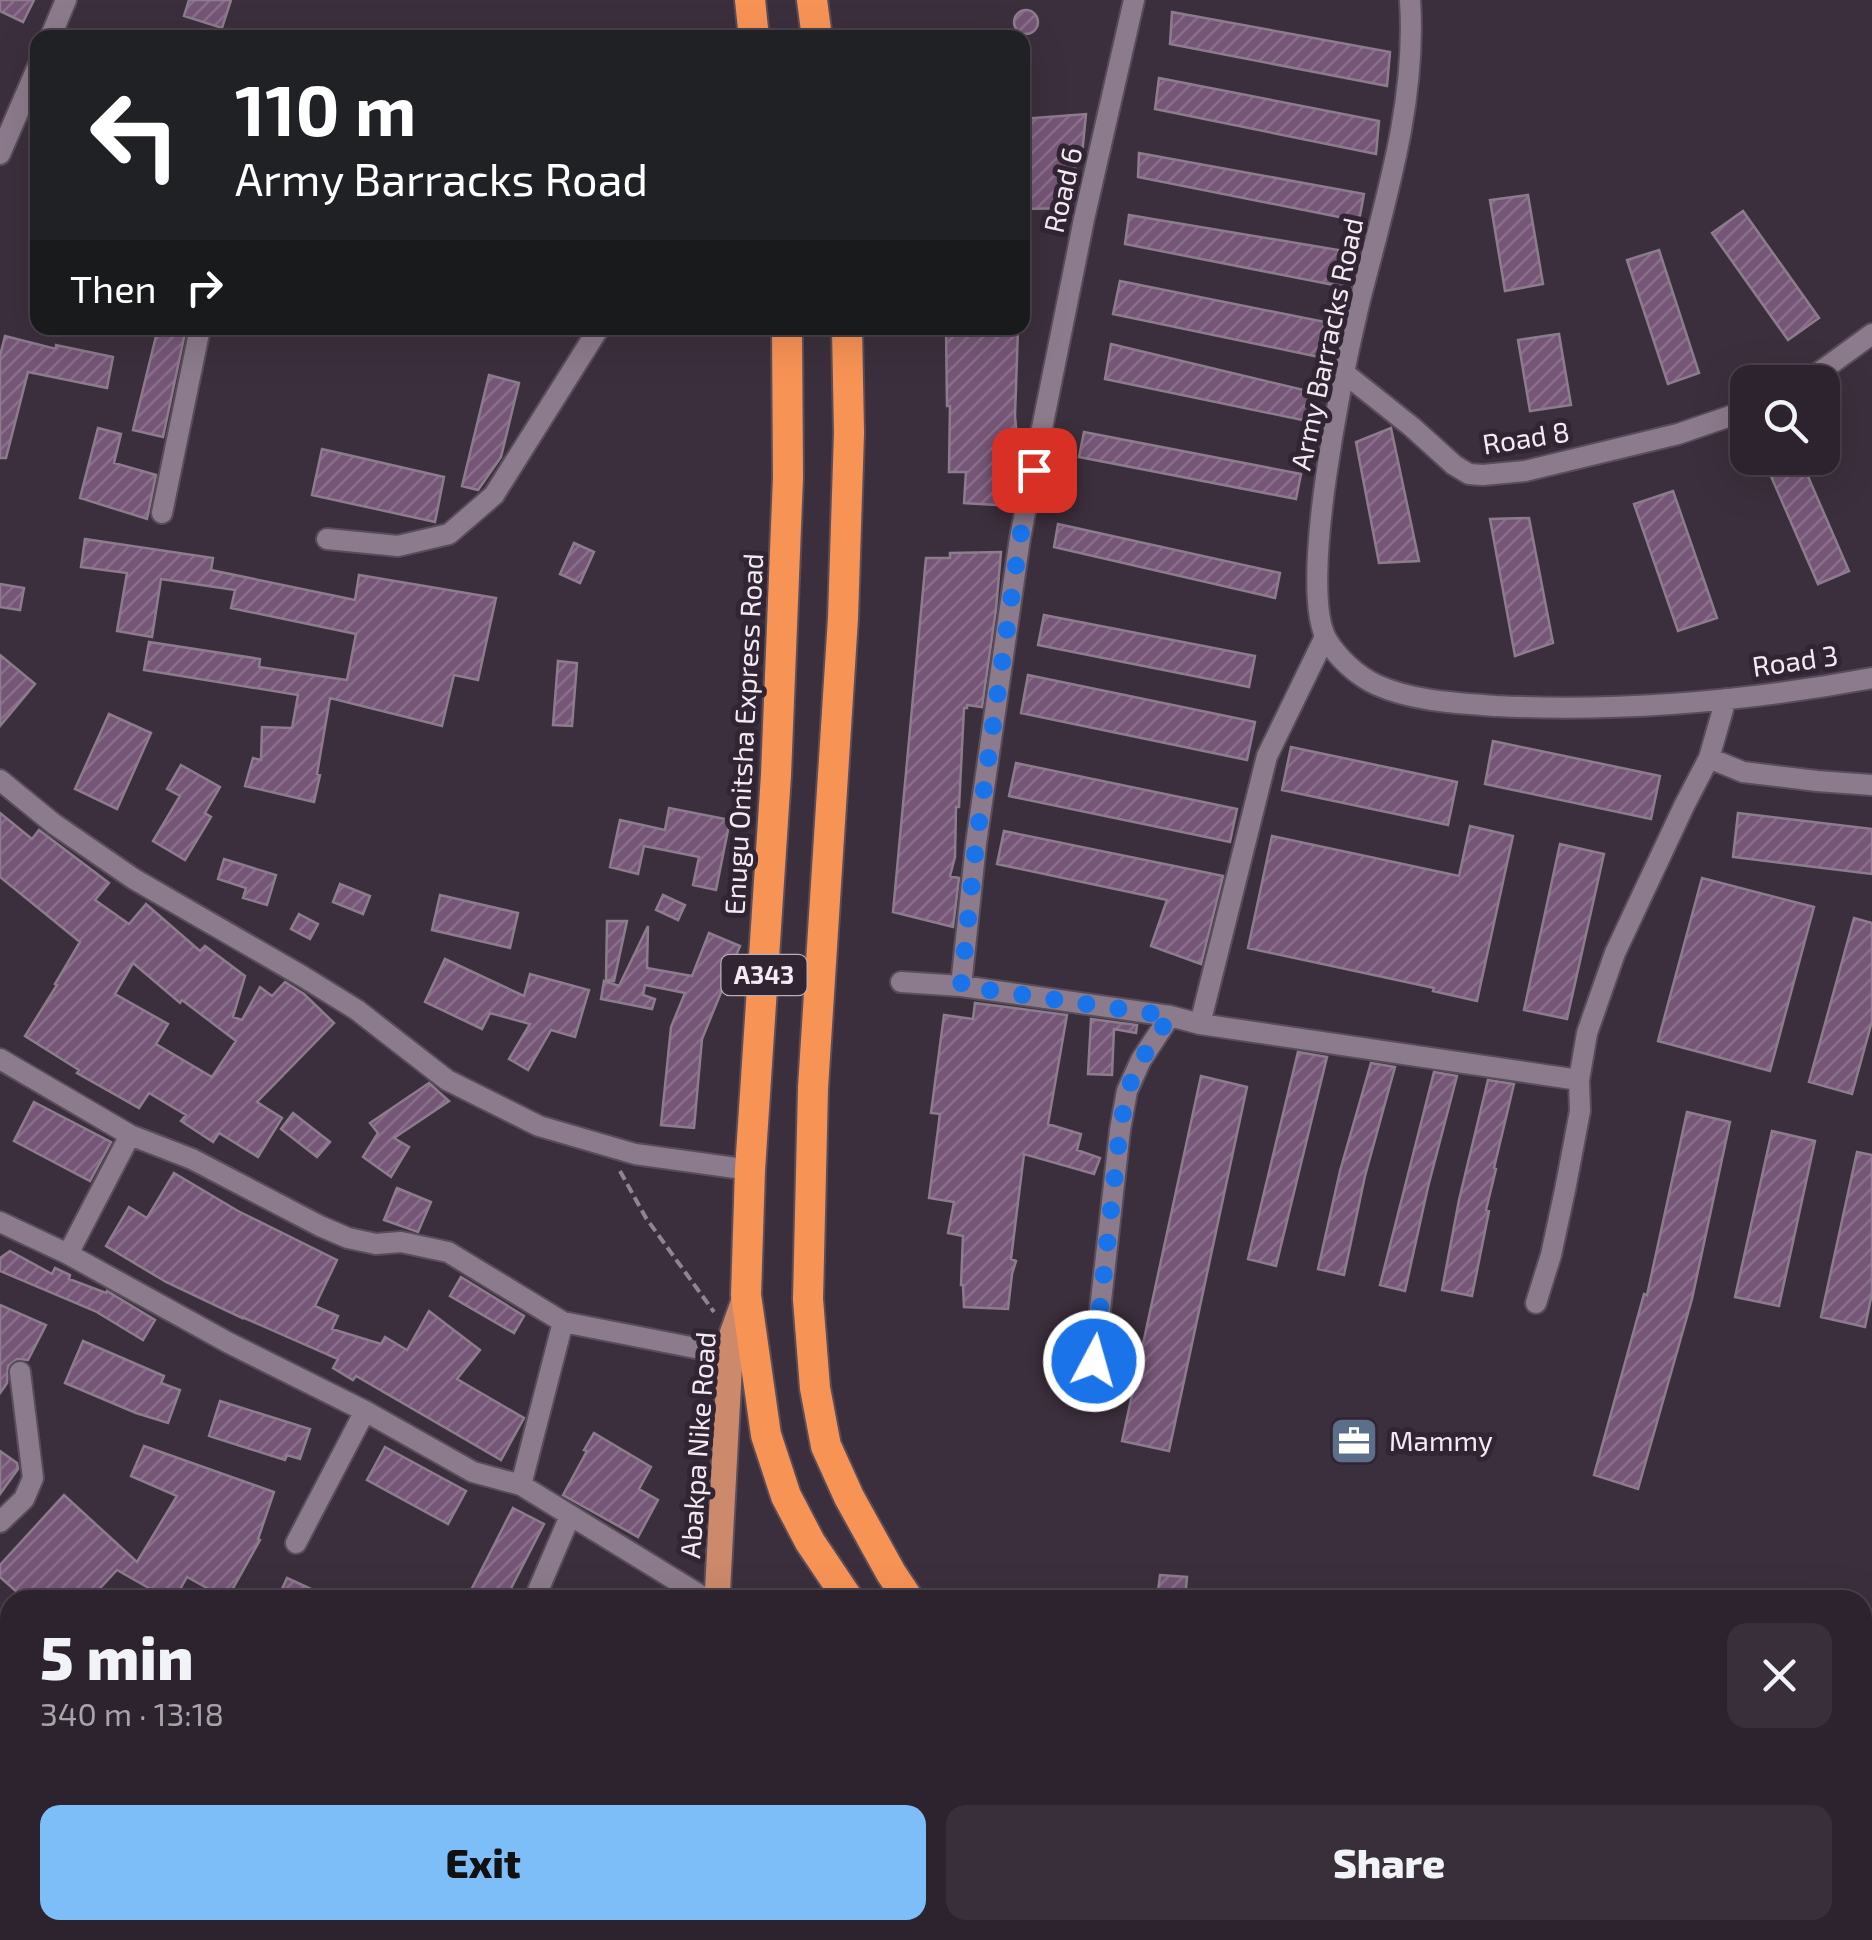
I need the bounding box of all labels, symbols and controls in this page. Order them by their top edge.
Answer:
text: 110 m [235,66,416,150]
icon: left [70,70,200,200]
street label: Road 6 [1036,144,1088,236]
text: Army Barracks Road [235,151,648,205]
street label: Army Barracks Road [1283,215,1369,473]
icon: right [177,260,232,315]
text: Then [70,265,157,311]
map controls [1730,365,1840,475]
button: search [1730,365,1840,475]
street label: Road 8 [1480,413,1572,461]
pin [992,428,1077,513]
icon: arrive [1007,443,1062,498]
street label: Enugu Onitsha Express Road [717,552,769,916]
street label: Road 3 [1750,637,1840,683]
road number: A343 [722,955,806,995]
position arrow [1042,1309,1146,1413]
street label: Abakpa Nike Road [672,1330,722,1559]
office icon: Mammy [1328,1415,1380,1467]
place label: Mammy [1389,1423,1493,1457]
text: 5 min [40,1620,194,1692]
button: close [1727,1623,1832,1728]
text: 340 m · 13:18 [40,1694,224,1732]
button: Exit [40,1805,926,1920]
button: Share [946,1805,1832,1920]

